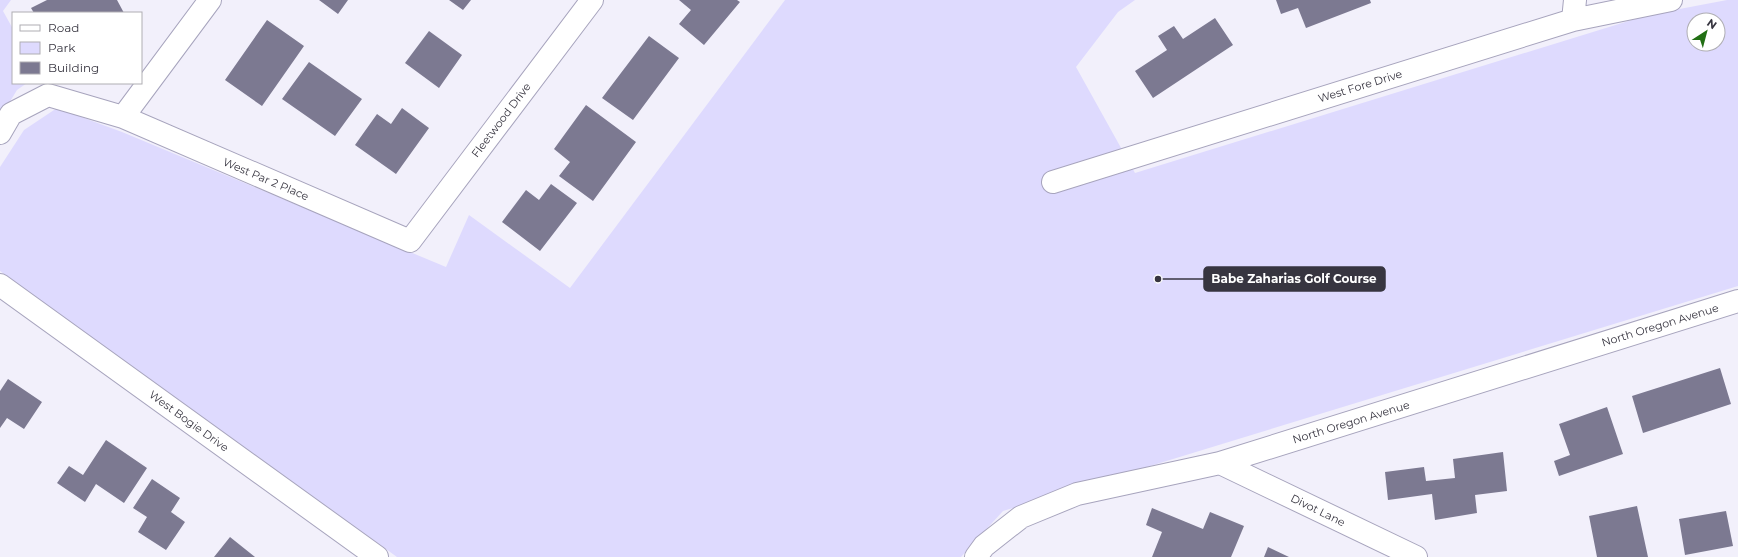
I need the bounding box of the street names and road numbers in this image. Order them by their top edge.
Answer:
street label: West Fore Drive [1316,66,1404,105]
street label: Fleetwood Drive [468,80,534,160]
street label: West Par 2 Place [221,155,311,203]
street label: North Oregon Avenue [1600,300,1721,349]
street label: West Bogie Drive [146,387,232,455]
street label: North Oregon Avenue [1291,397,1412,446]
street label: Divot Lane [1288,491,1348,529]

